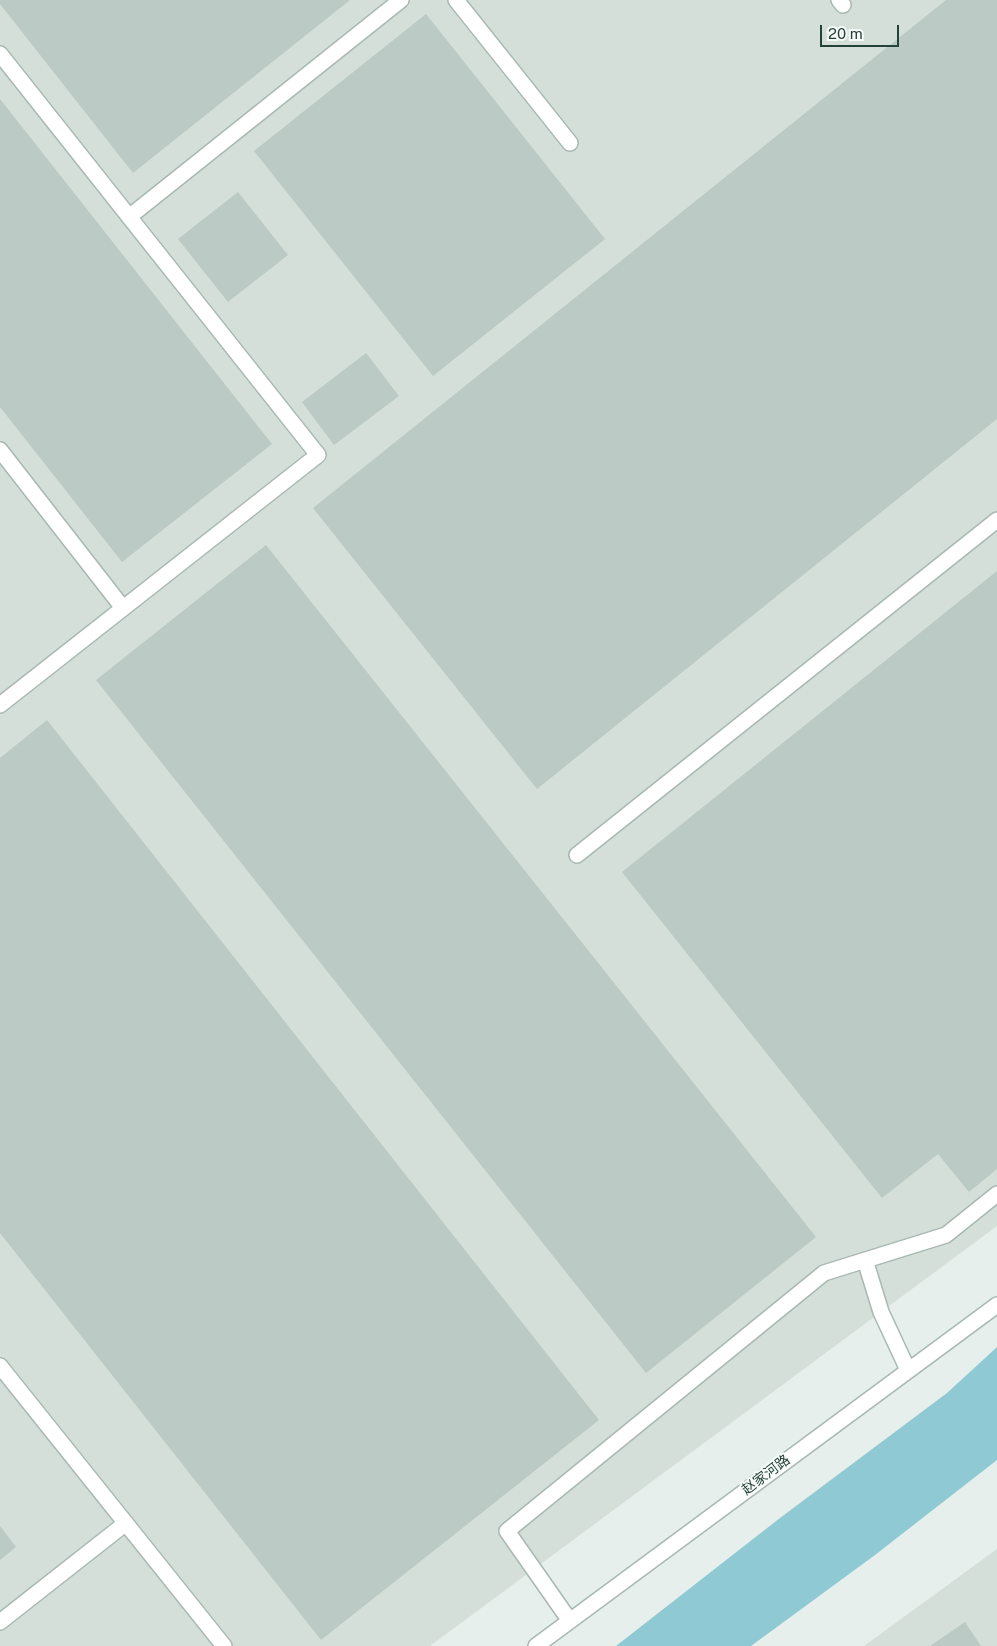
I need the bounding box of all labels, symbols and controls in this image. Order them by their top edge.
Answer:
scale bar [822,15,901,47]
text: 20 m [828,25,863,42]
street label: 赵家河路 [739,1451,793,1499]

